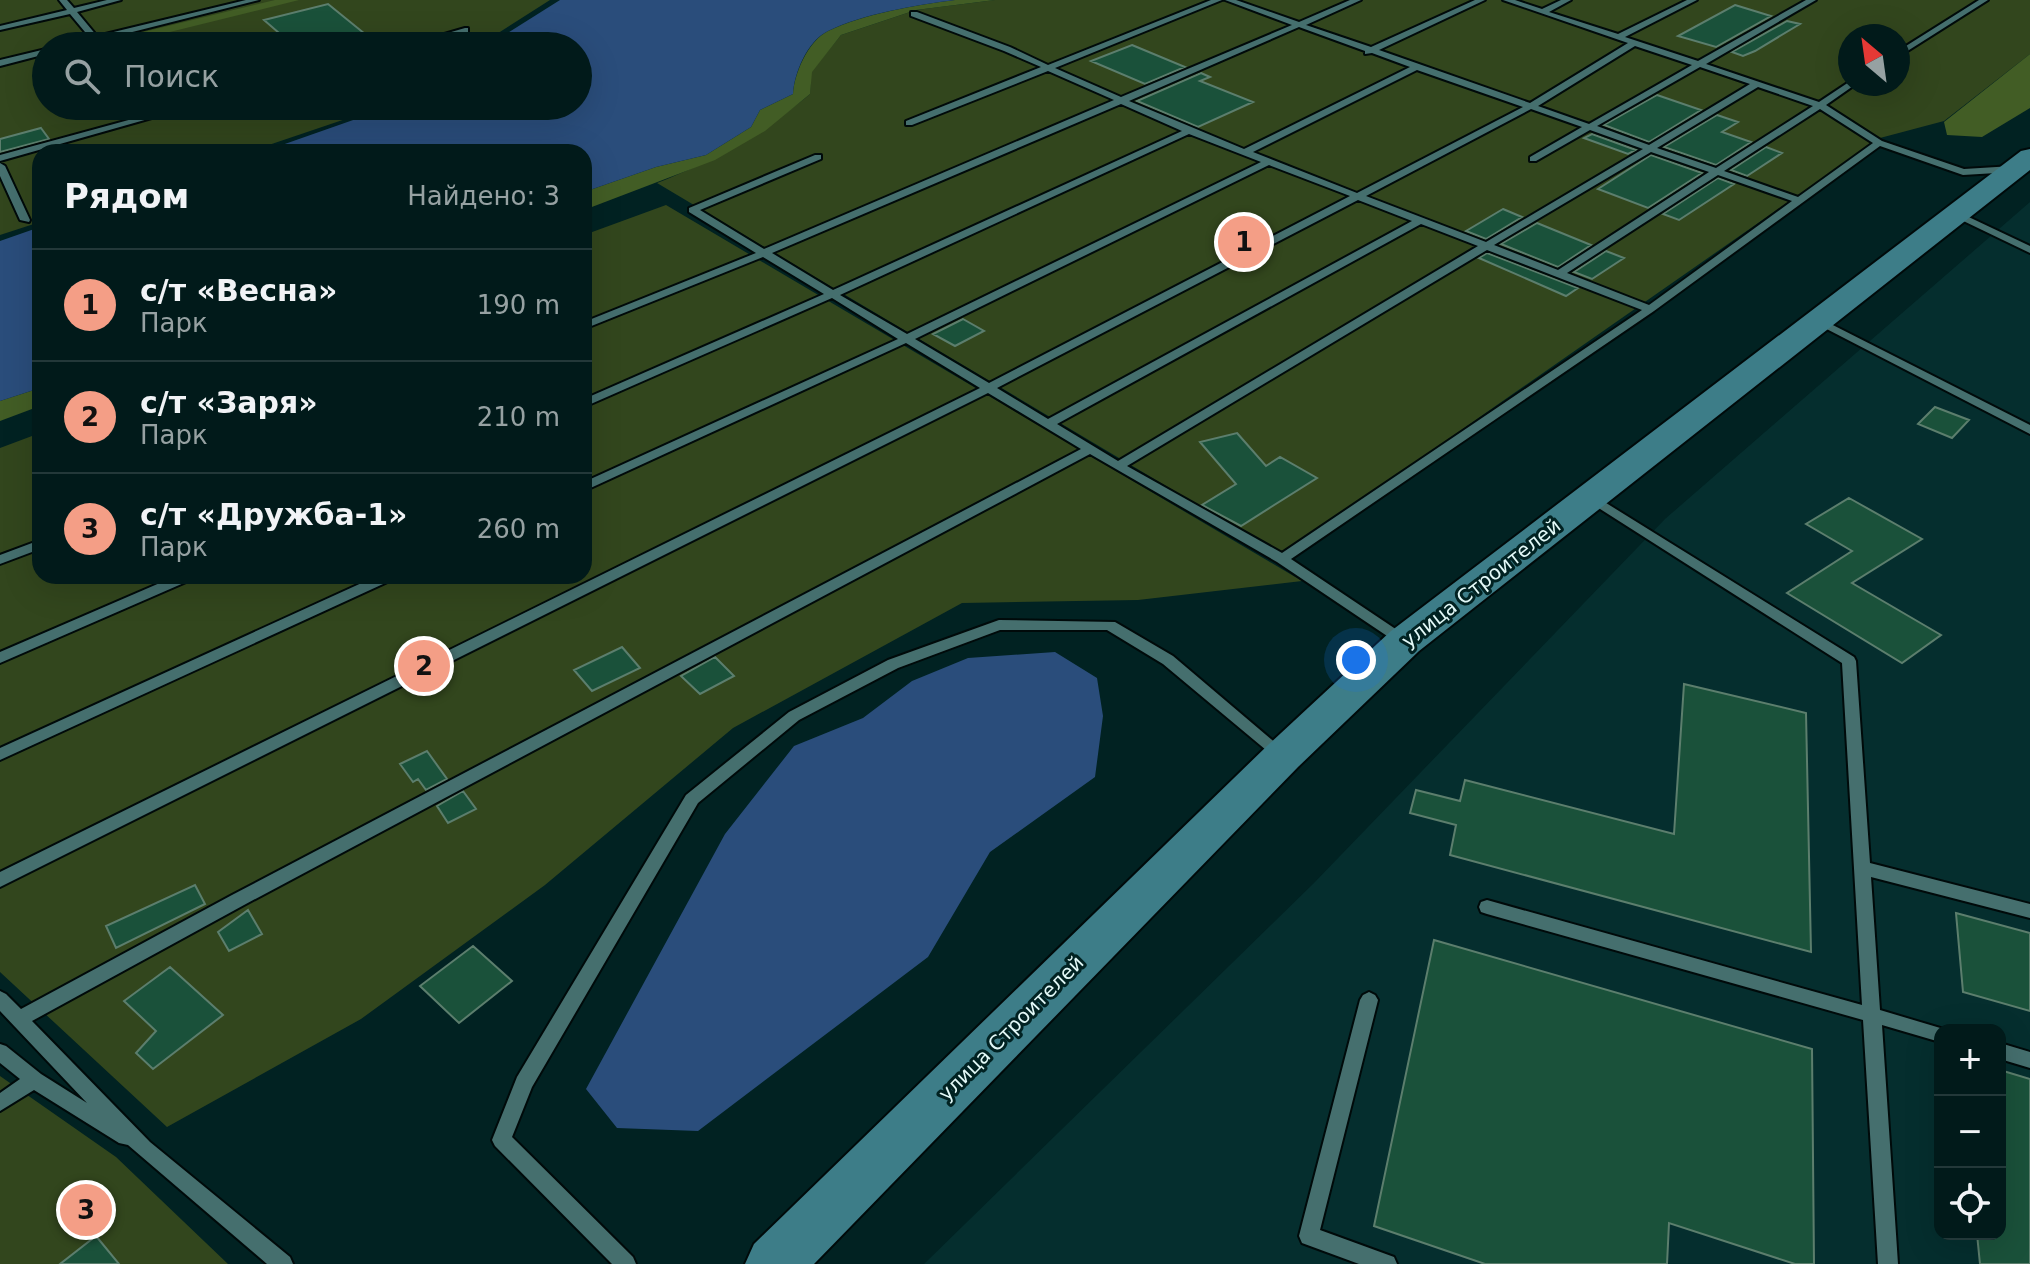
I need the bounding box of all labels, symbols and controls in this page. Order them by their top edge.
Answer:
north arrow [1838,24,1910,96]
search box [32,32,592,120]
icon: search [60,54,104,98]
text: Поиск [124,59,219,94]
text: Рядом [64,176,189,216]
text: Найдено: 3 [407,181,560,211]
pin: 1 [1218,212,1270,272]
text: с/т «Весна» [140,273,337,308]
text: 1 [81,290,99,320]
text: 190 m [477,290,560,320]
text: Парк [140,308,208,338]
text: с/т «Заря» [140,385,318,420]
text: 2 [81,402,99,432]
text: 210 m [477,402,560,432]
text: Парк [140,420,208,450]
text: с/т «Дружба-1» [140,497,407,532]
street label: улица Строителей [1397,513,1565,653]
text: 3 [81,514,99,544]
text: 260 m [477,514,560,544]
text: Парк [140,532,208,562]
pin: 2 [398,636,450,696]
your location [1336,640,1376,680]
street label: улица Строителей [933,950,1089,1106]
map controls [1934,1024,2006,1240]
button: + [1934,1024,2006,1096]
button: − [1934,1096,2006,1168]
button: locate [1934,1168,2006,1240]
pin: 3 [60,1180,112,1240]

